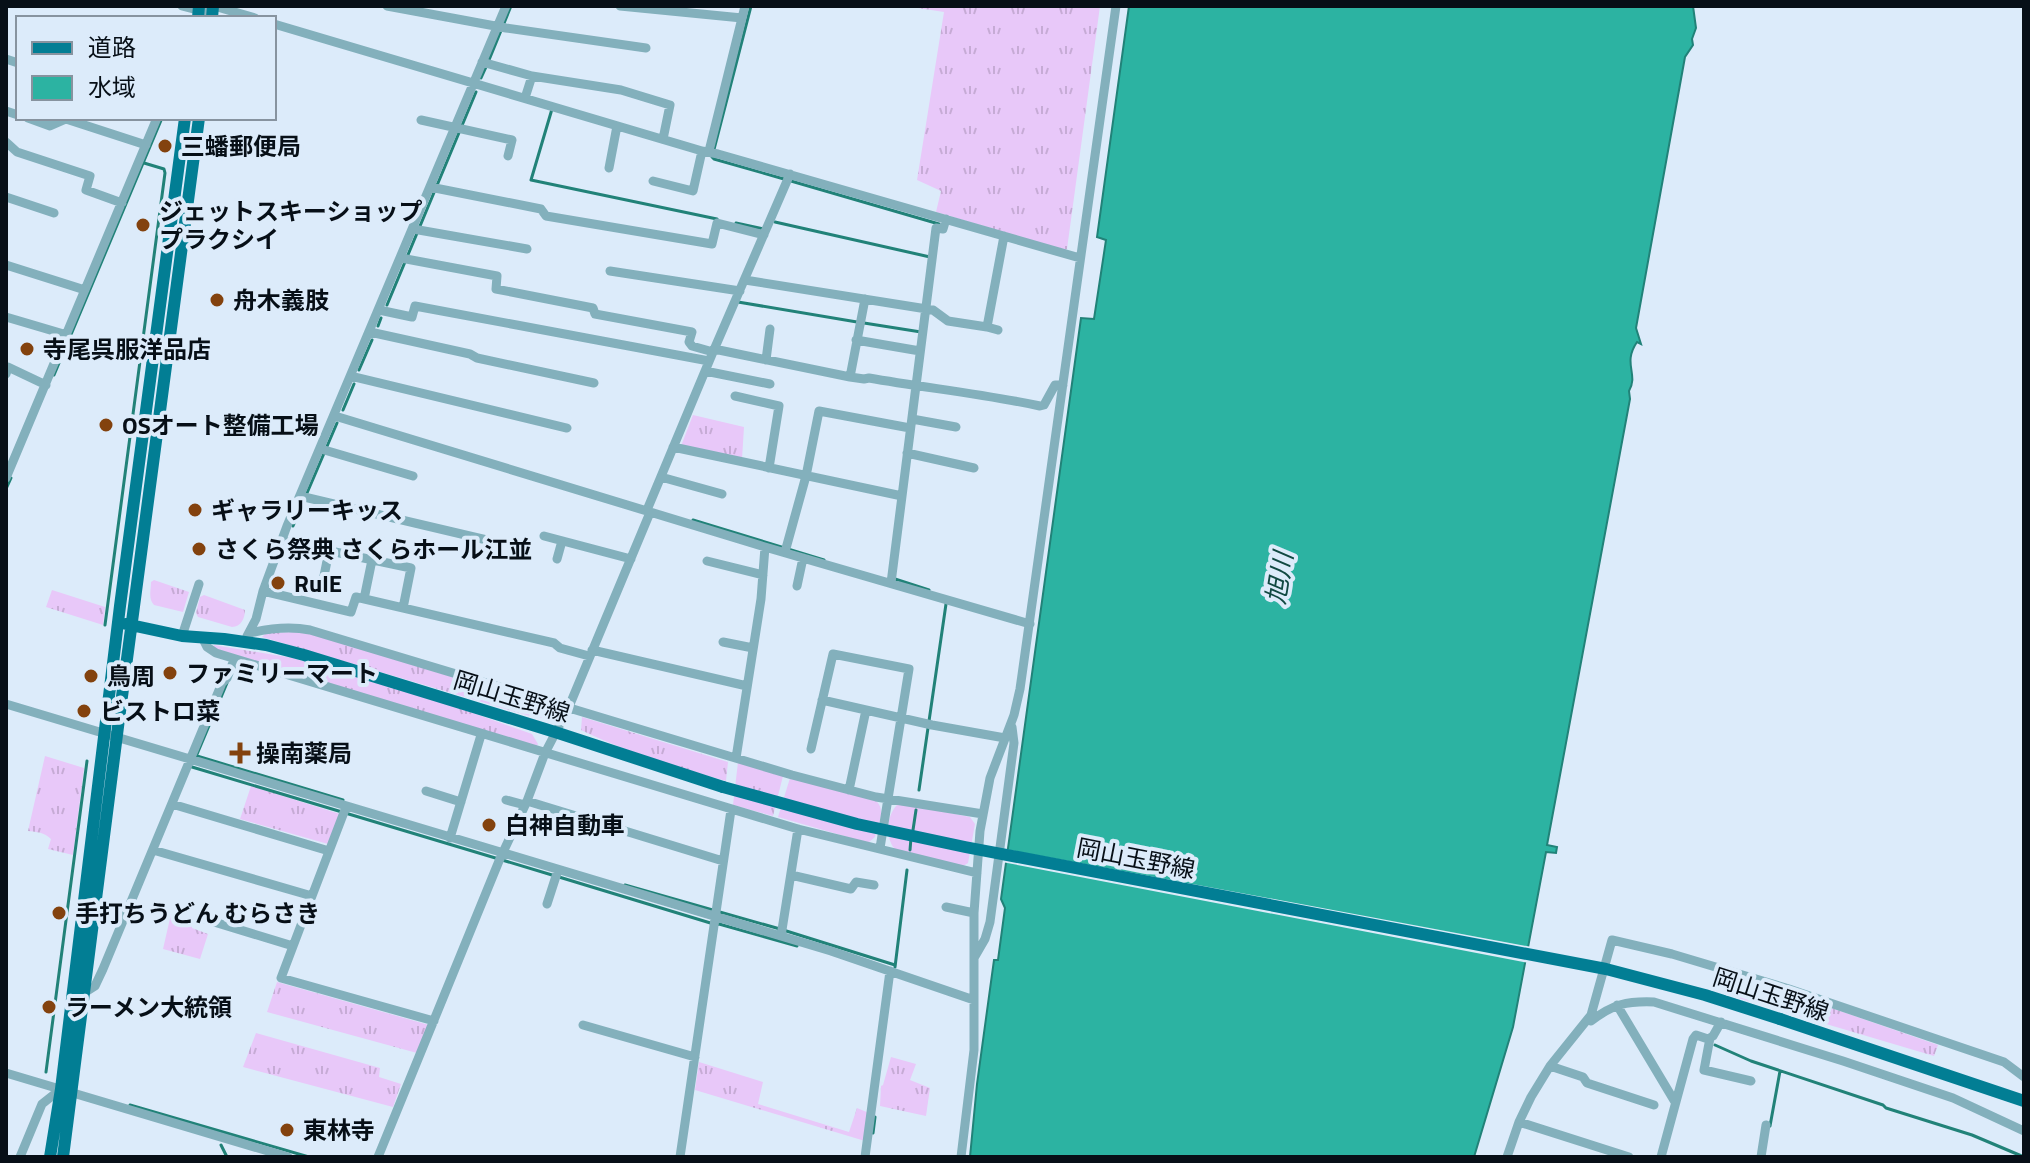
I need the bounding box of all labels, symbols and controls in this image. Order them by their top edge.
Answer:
legend [16,16,276,120]
text: 道路 [88,29,136,65]
text: 水域 [88,69,136,105]
place label: 三蟠郵便局 [181,128,301,164]
marker: 三蟠郵便局 [156,137,174,155]
place label: ジェットスキーショップ プラクシイ [159,193,423,257]
marker: ジェットスキーショップ プラクシイ [134,216,152,234]
place label: 舟木義肢 [233,282,329,318]
marker: 舟木義肢 [208,291,226,309]
place label: 寺尾呉服洋品店 [43,331,211,367]
marker: 寺尾呉服洋品店 [18,340,36,358]
place label: OSオート整備工場 [122,407,319,443]
marker: OSオート整備工場 [97,416,115,434]
place label: ギャラリーキッス [211,492,403,528]
marker: ギャラリーキッス [186,501,204,519]
place label: さくら祭典 さくらホール江並 [215,531,532,567]
marker: さくら祭典 さくらホール江並 [190,540,208,558]
water label: 旭川 [1256,546,1303,607]
place label: RulE [294,565,342,601]
marker: RulE [269,574,287,592]
place label: ファミリーマート [186,655,378,691]
place label: 鳥周 [107,658,155,694]
street label: 岡山玉野線 [449,661,575,731]
marker: ファミリーマート [161,664,179,682]
marker: 鳥周 [82,667,100,685]
place label: ビストロ菜 [100,693,220,729]
marker: ビストロ菜 [75,702,93,720]
place label: 操南薬局 [256,735,352,771]
marker: 操南薬局 [231,744,249,762]
place label: 白神自動車 [505,807,625,843]
marker: 白神自動車 [480,816,498,834]
street label: 岡山玉野線 [1074,829,1198,887]
place label: 手打ちうどん むらさき [75,895,320,931]
marker: 手打ちうどん むらさき [50,904,68,922]
street label: 岡山玉野線 [1708,958,1834,1030]
place label: ラーメン大統領 [65,989,232,1025]
marker: ラーメン大統領 [40,998,58,1016]
place label: 東林寺 [303,1112,375,1148]
marker: 東林寺 [278,1121,296,1139]

